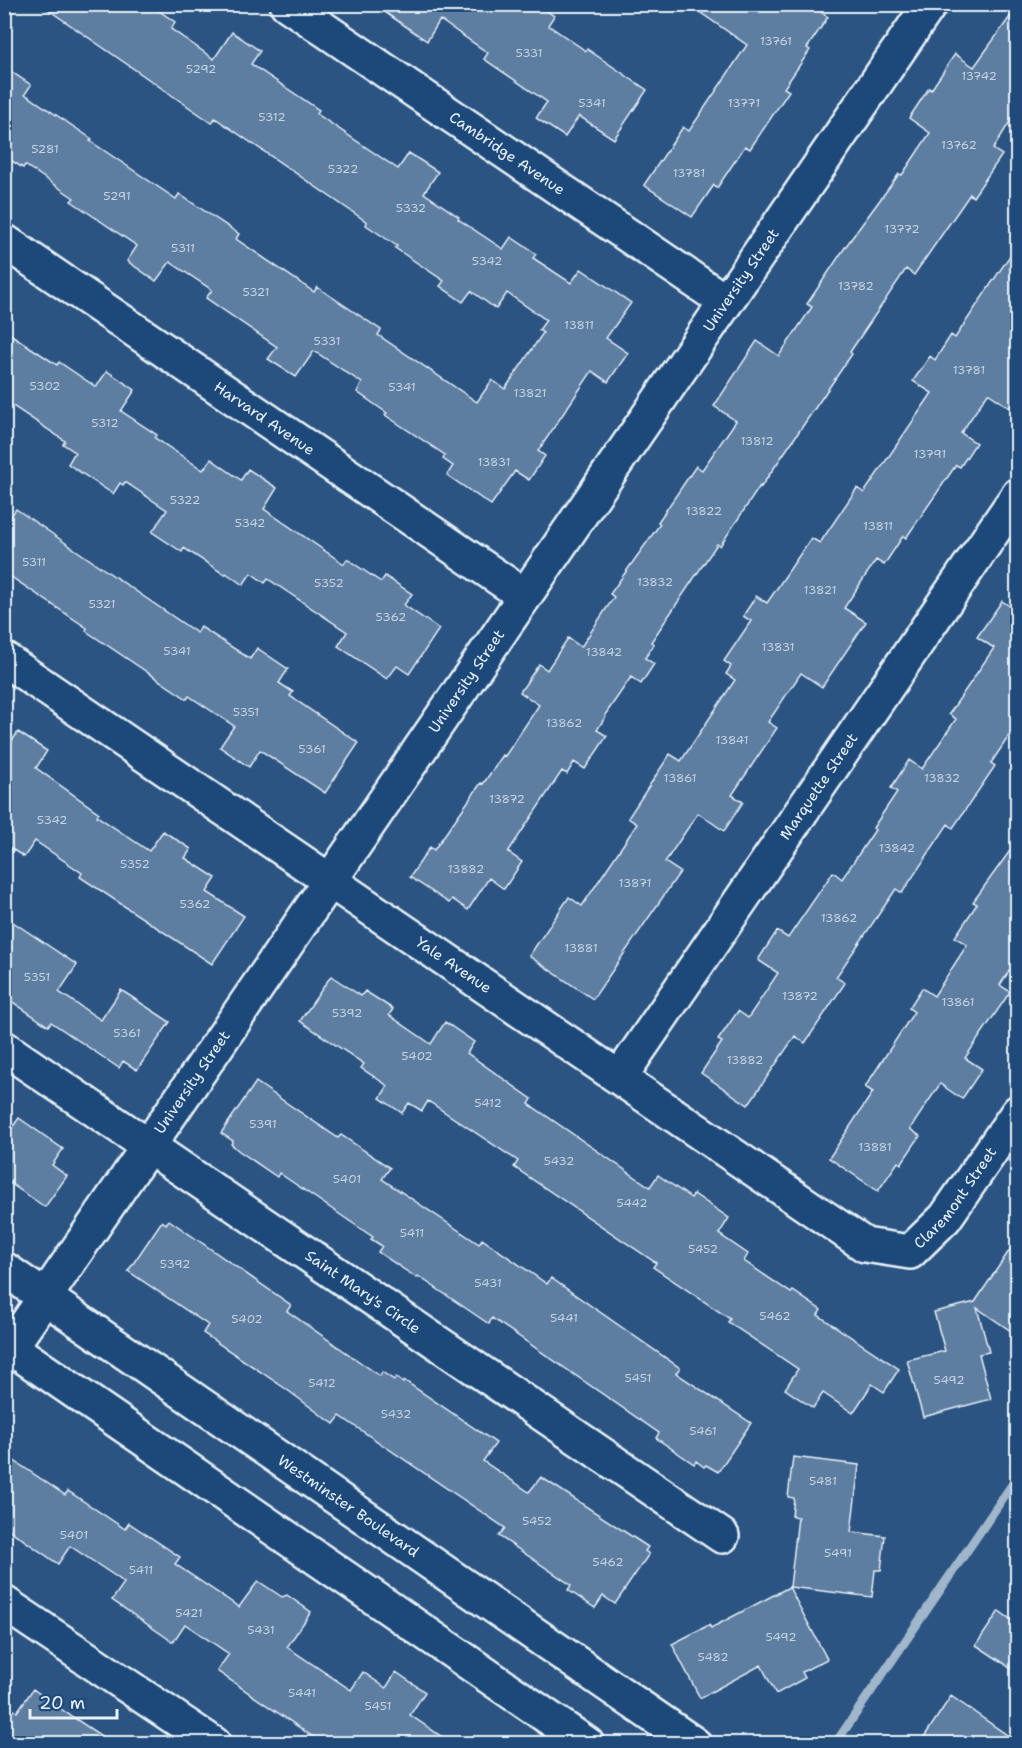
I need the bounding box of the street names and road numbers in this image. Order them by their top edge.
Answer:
street label: Cambridge Avenue [445,107,569,200]
street label: University Street [699,225,783,336]
street label: Harvard Avenue [210,377,319,460]
street label: University Street [424,626,509,737]
street label: Marquette Street [775,729,862,844]
street label: Yale Avenue [412,932,496,998]
street label: University Street [150,1027,234,1138]
street label: Claremont Street [909,1143,1001,1253]
street label: Saint Mary's Circle [301,1246,425,1338]
street label: Westminster Boulevard [274,1450,423,1562]

